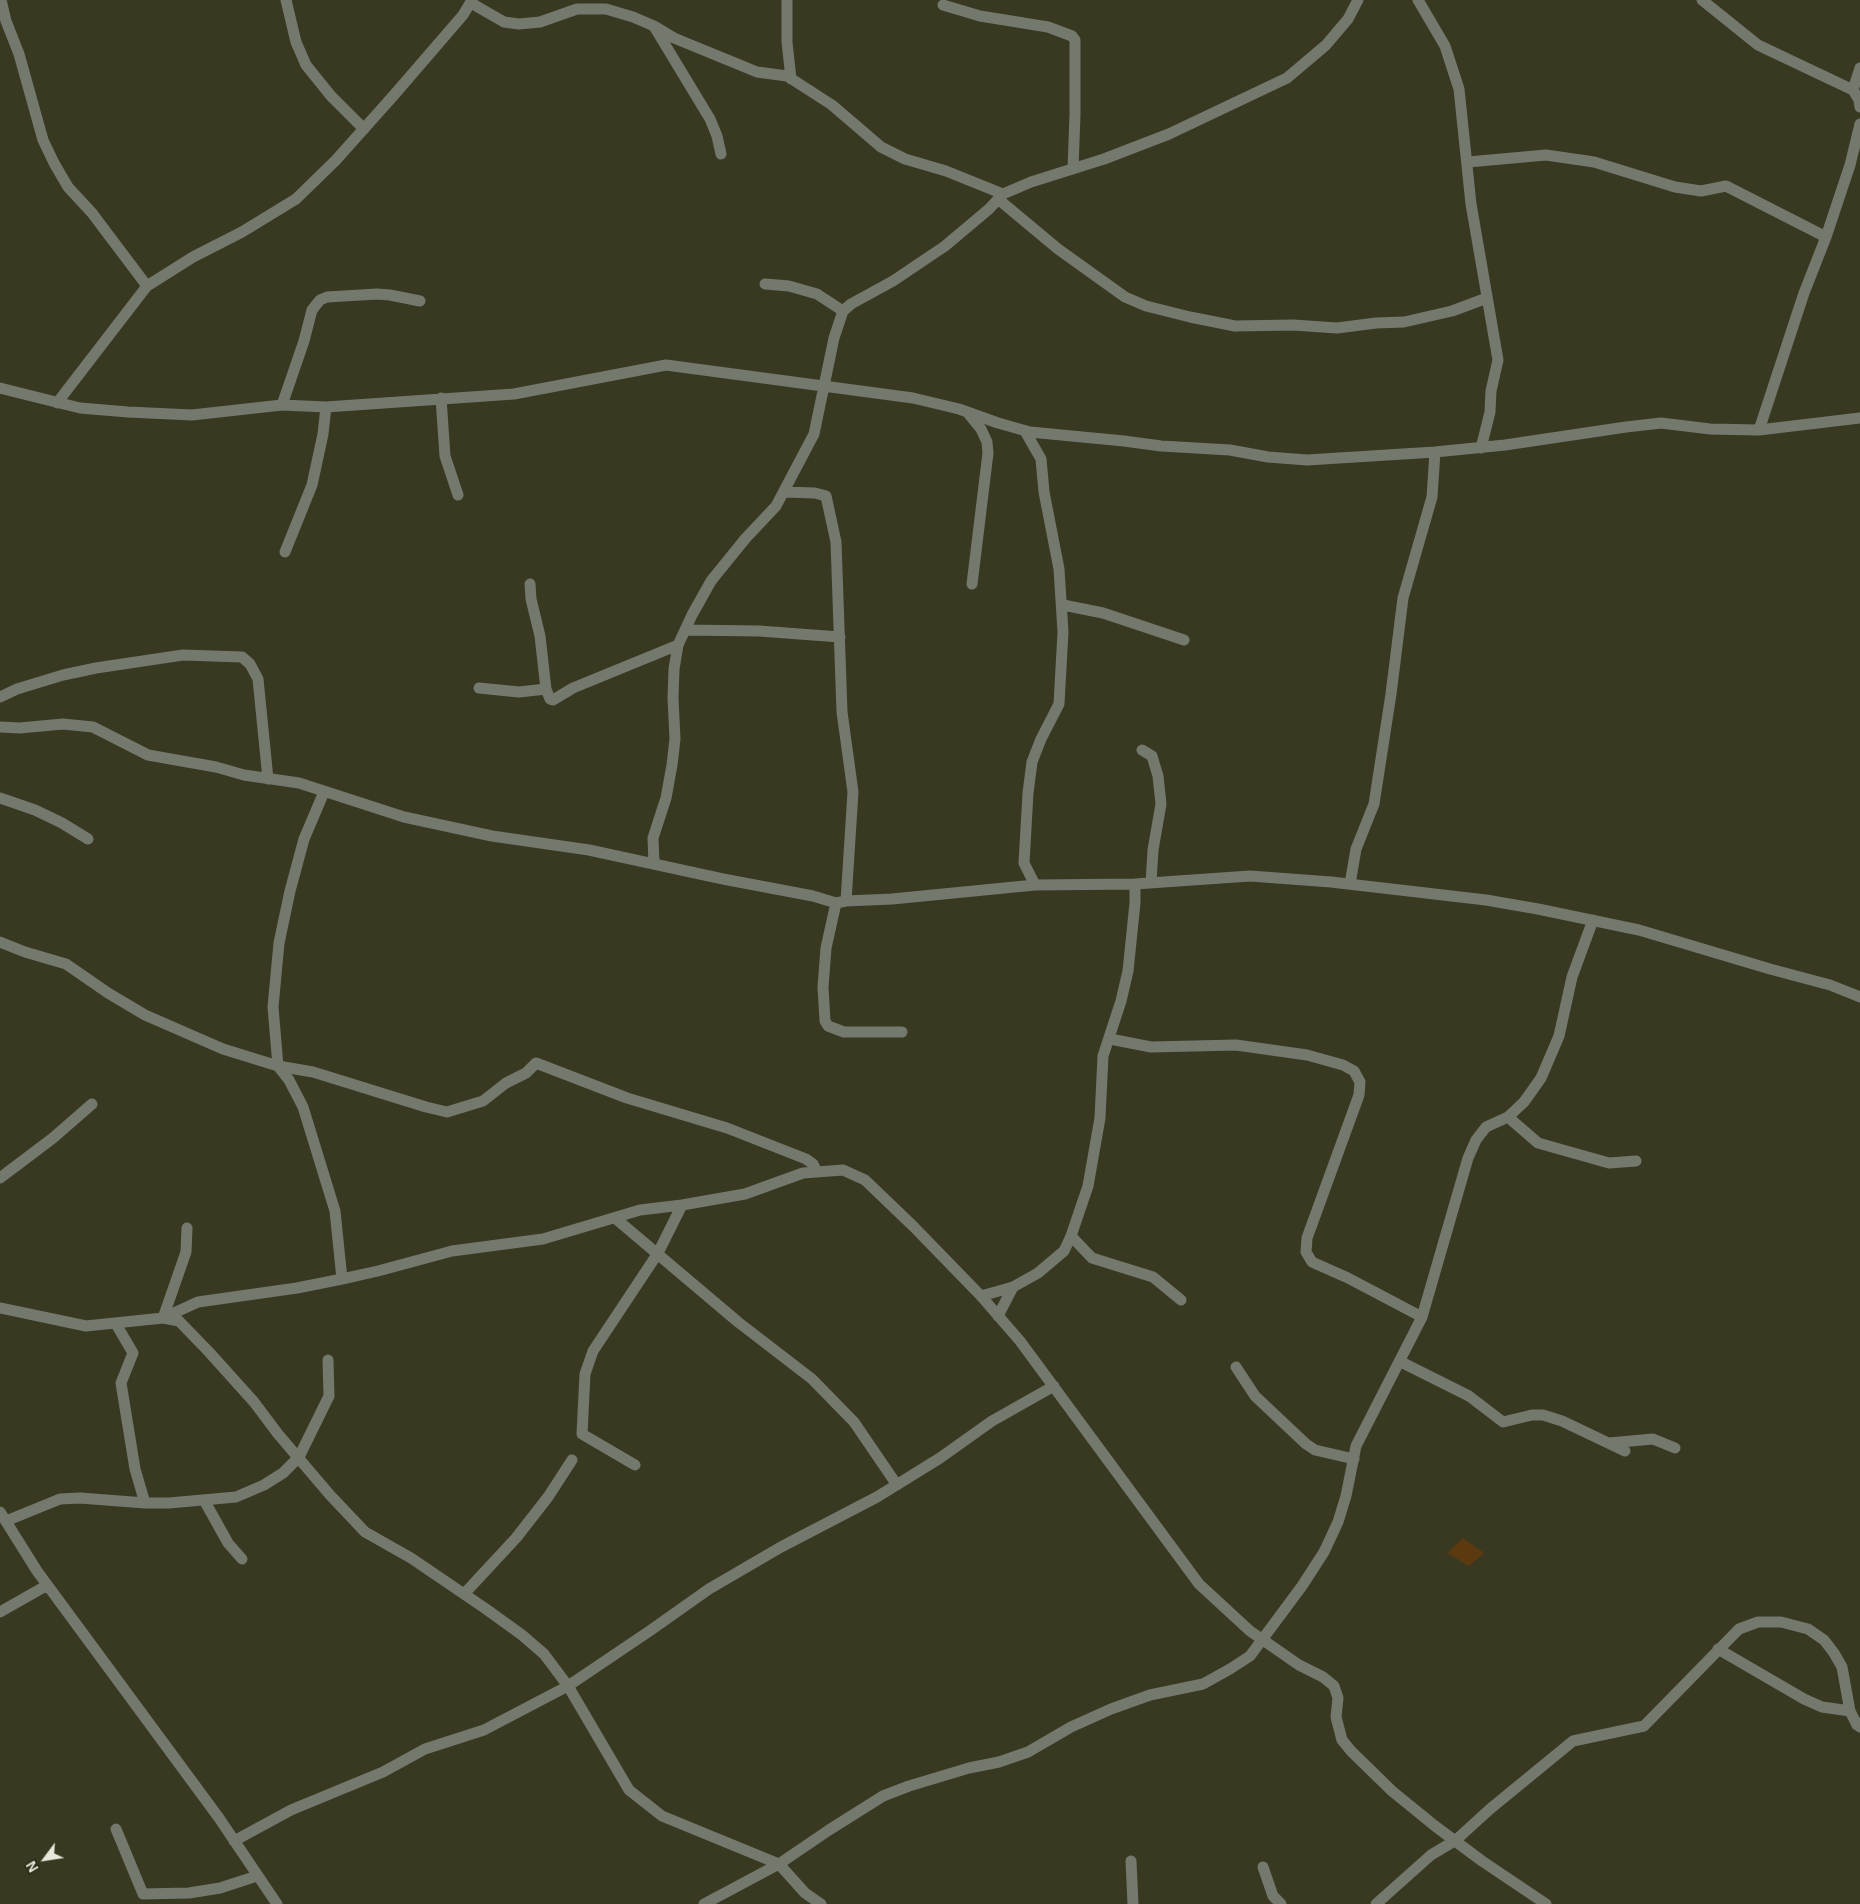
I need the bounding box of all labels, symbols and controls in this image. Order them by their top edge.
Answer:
north arrow [20,1834,70,1884]
text: N [23,1858,42,1875]

